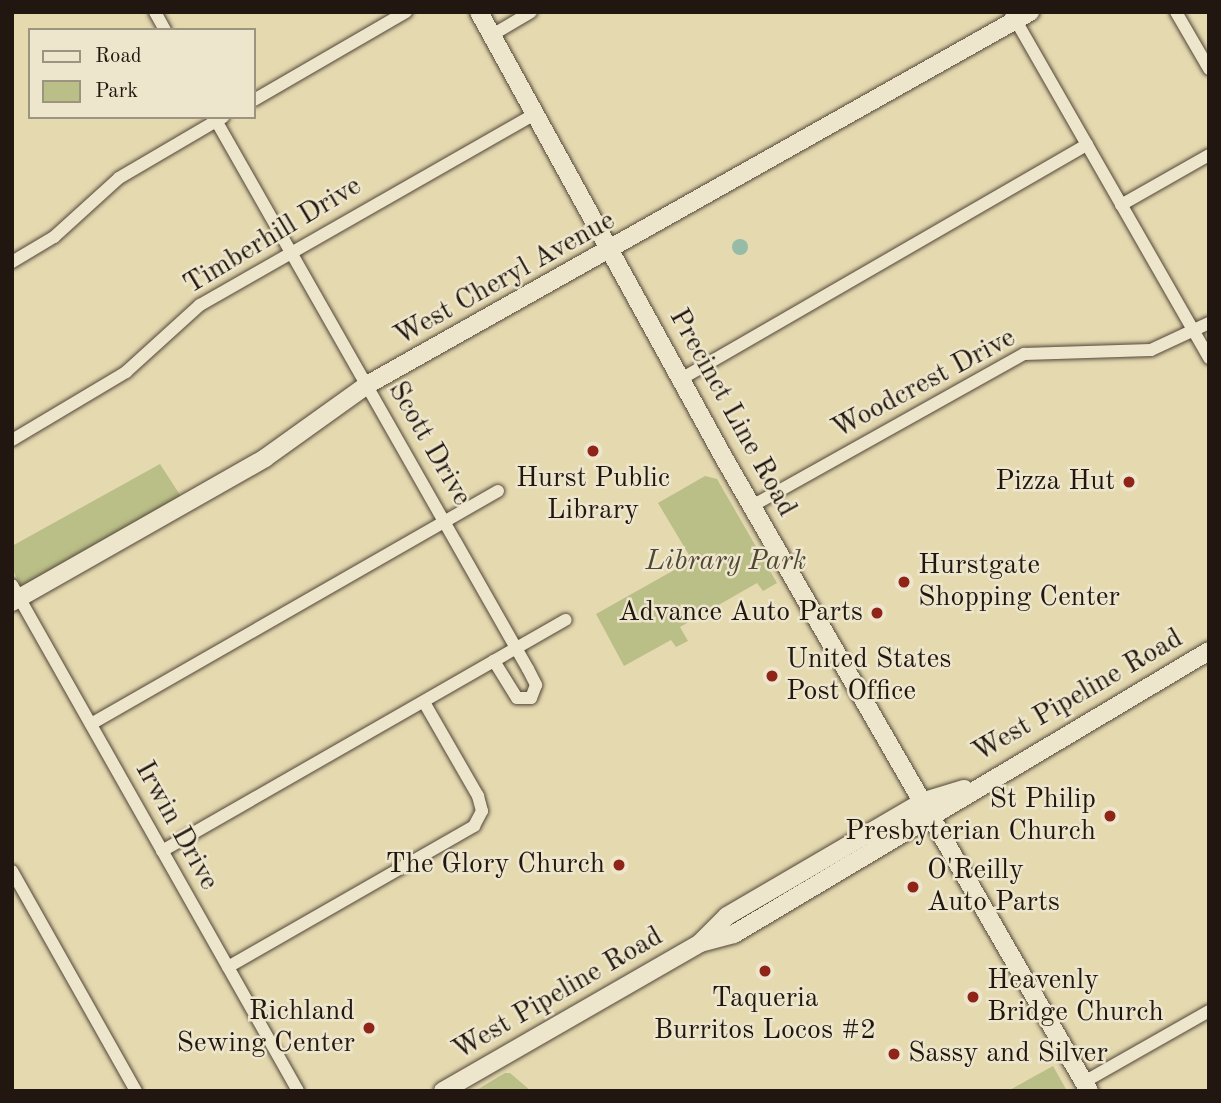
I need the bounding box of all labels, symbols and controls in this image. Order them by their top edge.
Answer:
legend [28,28,256,119]
text: Road [95,46,142,67]
text: Park [95,81,138,102]
street label: Timberhill Drive [178,170,368,302]
street label: West Cheryl Avenue [389,204,621,354]
street label: Precinct Line Road [661,303,803,523]
street label: Woodcrest Drive [826,321,1022,447]
street label: Scott Drive [380,376,478,512]
marker: Hurst Public Library [585,443,601,459]
place label: Hurst Public Library [516,462,670,528]
place label: Pizza Hut [995,465,1115,499]
marker: Pizza Hut [1121,474,1137,490]
park label: Library Park [646,545,806,579]
place label: Hurstgate Shopping Center [918,549,1120,615]
marker: Hurstgate Shopping Center [896,574,912,590]
place label: Advance Auto Parts [618,596,863,630]
marker: Advance Auto Parts [869,605,885,621]
street label: West Pipeline Road [967,622,1189,770]
place label: United States Post Office [786,643,951,709]
marker: United States Post Office [764,668,780,684]
street label: Irwin Drive [127,756,225,896]
place label: St Philip Presbyterian Church [845,783,1096,849]
marker: St Philip Presbyterian Church [1102,808,1118,824]
place label: The Glory Church [385,848,605,882]
place label: O'Reilly Auto Parts [927,854,1060,920]
marker: The Glory Church [611,857,627,873]
marker: O'Reilly Auto Parts [905,879,921,895]
street label: West Pipeline Road [447,920,669,1068]
marker: Taqueria Burritos Locos #2 [757,963,773,979]
place label: Heavenly Bridge Church [987,964,1164,1030]
place label: Taqueria Burritos Locos #2 [654,982,876,1048]
marker: Heavenly Bridge Church [965,989,981,1005]
place label: Richland Sewing Center [176,995,355,1061]
marker: Richland Sewing Center [361,1020,377,1036]
place label: Sassy and Silver [908,1037,1108,1071]
marker: Sassy and Silver [886,1046,902,1062]

